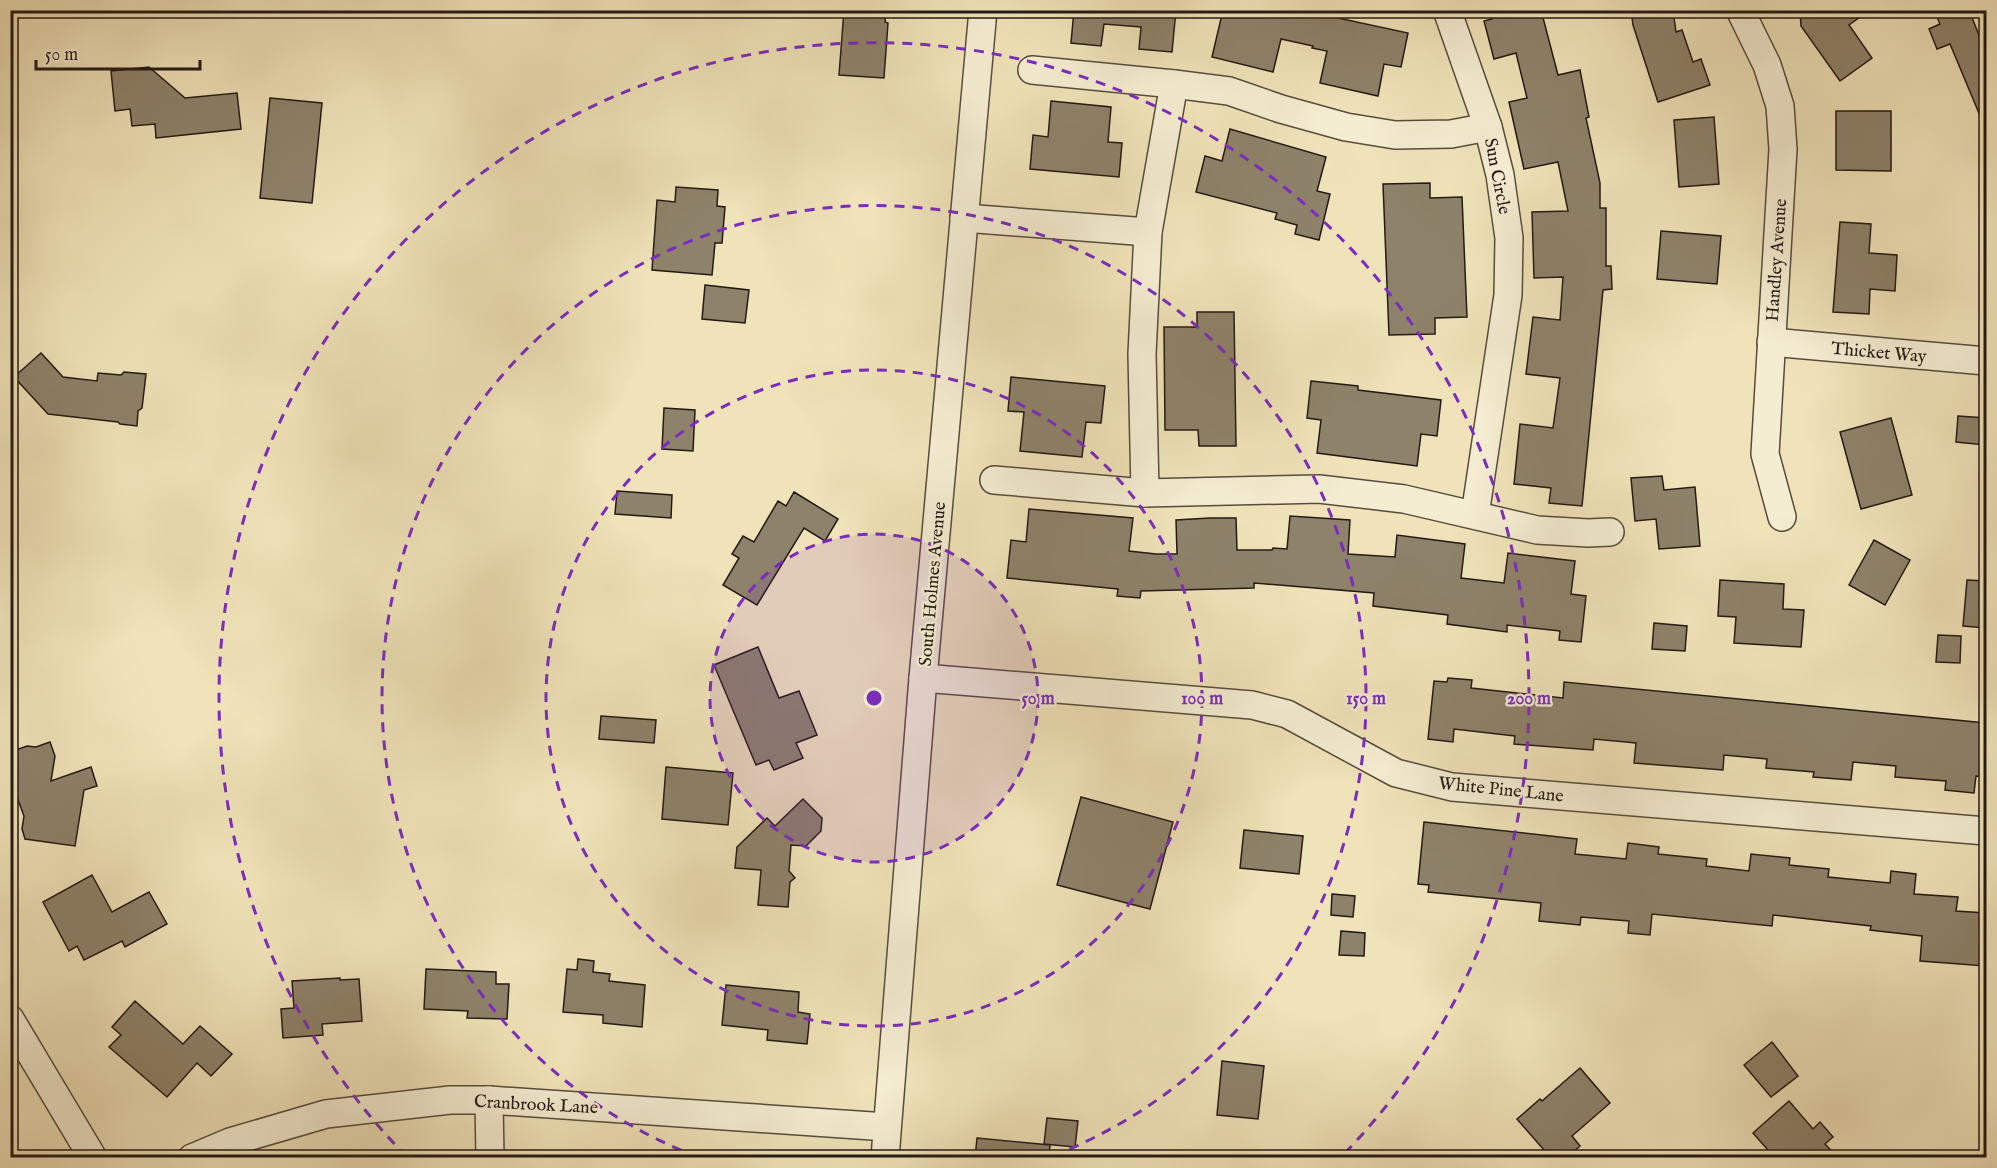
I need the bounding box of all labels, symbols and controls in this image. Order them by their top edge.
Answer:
scale bar [36,33,200,71]
text: 50 m [45,44,78,67]
street label: Sun Circle [1478,136,1515,216]
street label: Handley Avenue [1762,198,1793,322]
street label: Thicket Way [1830,338,1928,369]
street label: South Holmes Avenue [915,501,952,667]
centre of rings [864,688,884,708]
text: 50 m [1021,688,1055,711]
text: 100 m [1181,688,1223,711]
text: 150 m [1346,688,1386,711]
text: 200 m [1507,688,1551,711]
street label: White Pine Lane [1437,772,1565,809]
street label: Cranbrook Lane [473,1091,599,1120]

